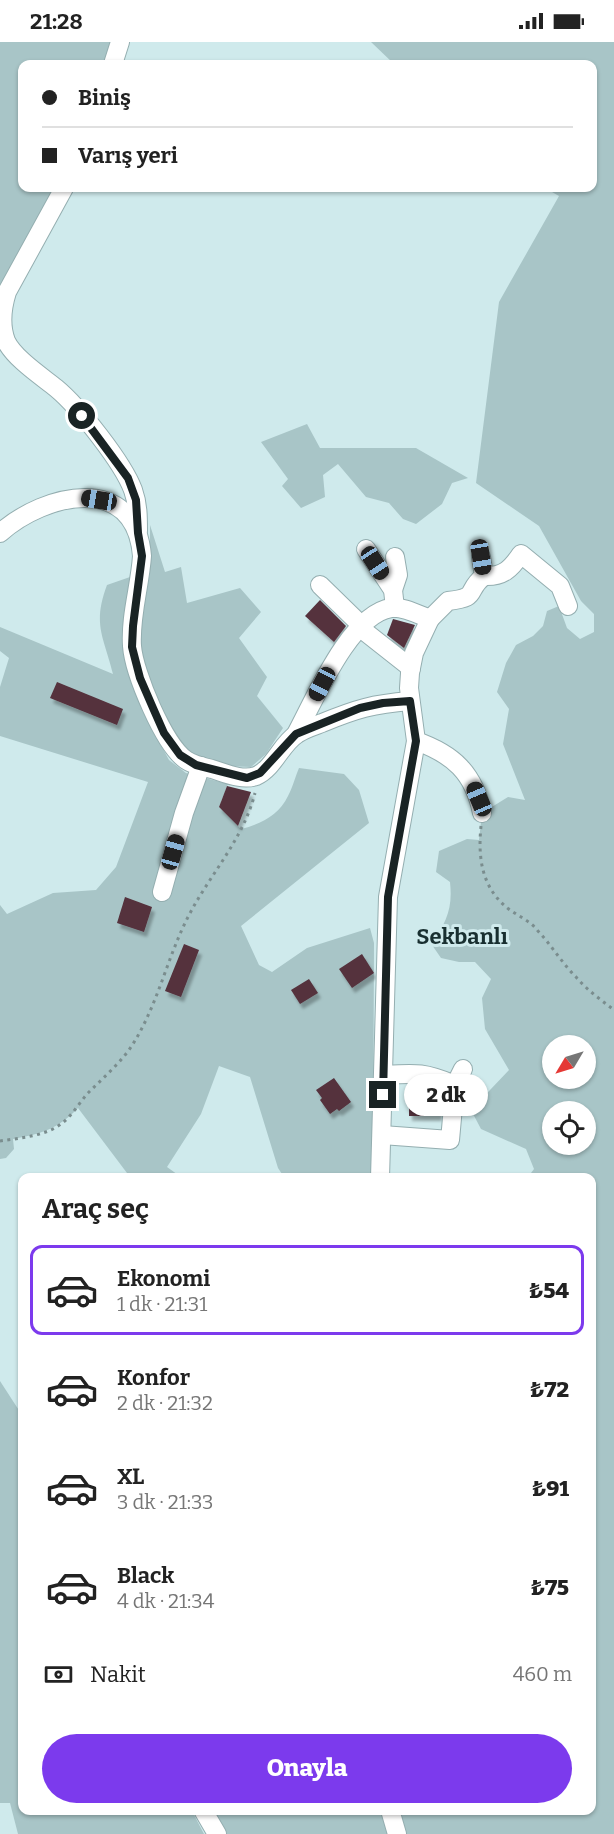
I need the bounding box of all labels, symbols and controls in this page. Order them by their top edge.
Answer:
text: 21:28 [30,8,83,35]
text: Biniş [78,84,131,111]
text: Varış yeri [78,142,178,169]
route start [68,402,95,429]
car [80,488,118,512]
car [469,538,493,576]
car [358,543,392,583]
car [306,664,338,704]
car [464,779,494,819]
car [159,832,187,872]
district label: Sekbanlı [416,923,508,950]
north arrow [542,1035,596,1089]
map controls [542,1035,596,1155]
callout: 2 dk [404,1074,488,1116]
route end [369,1081,396,1108]
text: 2 dk [426,1083,466,1107]
button: locate [542,1101,596,1155]
text: Araç seç [42,1193,149,1225]
icon: car [45,1263,99,1317]
text: Ekonomi [117,1265,210,1292]
text: ₺54 [528,1277,569,1304]
text: 1 dk · 21:31 [117,1292,207,1316]
icon: car [45,1362,99,1416]
text: Konfor [117,1364,190,1391]
text: ₺72 [530,1376,569,1403]
text: 2 dk · 21:32 [117,1391,213,1415]
icon: car [45,1461,99,1515]
text: XL [117,1463,144,1490]
text: ₺91 [532,1475,569,1502]
text: 3 dk · 21:33 [117,1490,213,1514]
icon: car [45,1560,99,1614]
text: Black [117,1562,174,1589]
text: ₺75 [530,1574,569,1601]
text: 4 dk · 21:34 [117,1589,214,1613]
icon: cash [42,1658,75,1691]
text: Nakit [90,1661,146,1688]
text: 460 m [513,1662,572,1686]
button: Onayla [42,1734,572,1803]

